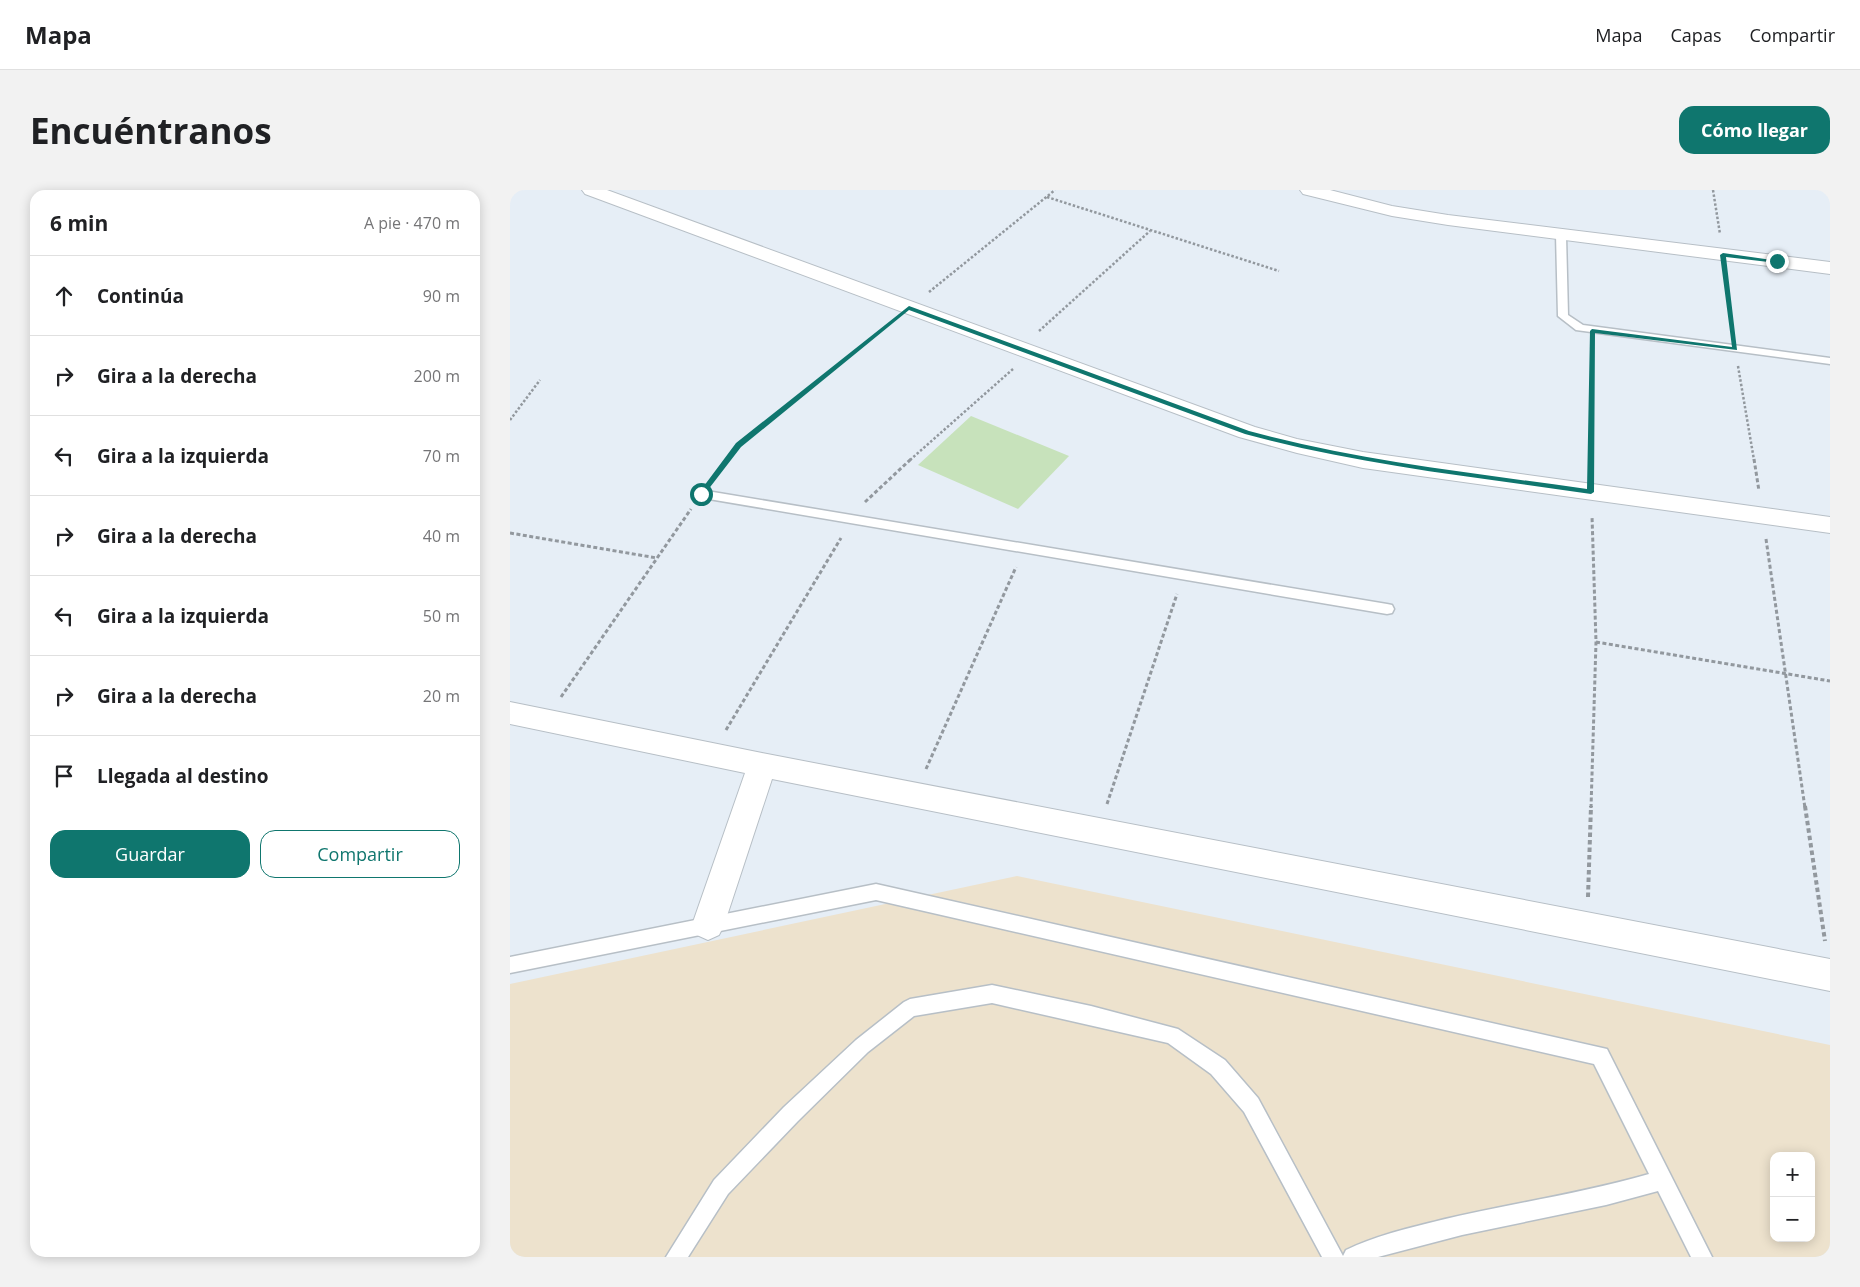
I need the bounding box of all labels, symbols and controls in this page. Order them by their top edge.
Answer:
text: Mapa [25,18,92,51]
text: Mapa [1595,23,1643,47]
text: Capas [1671,23,1721,47]
text: Compartir [1749,23,1835,47]
button: Cómo llegar [1679,106,1830,154]
text: Encuéntranos [30,107,272,154]
text: 6 min [50,209,108,237]
text: A pie · 470 m [364,212,460,234]
route end [1766,250,1789,273]
icon: ahead [50,282,78,310]
text: Continúa [97,283,184,309]
text: 90 m [423,285,460,307]
icon: right [50,362,78,390]
text: Gira a la derecha [97,363,257,389]
text: 200 m [414,365,460,387]
icon: left [50,442,78,470]
text: Gira a la izquierda [97,443,269,469]
text: 70 m [423,445,460,467]
route start [690,483,713,506]
icon: right [50,522,78,550]
text: Gira a la derecha [97,523,257,549]
text: 40 m [423,525,460,547]
icon: left [50,602,78,630]
text: Gira a la izquierda [97,603,269,629]
text: 50 m [423,605,460,627]
icon: right [50,682,78,710]
text: Gira a la derecha [97,683,257,709]
text: 20 m [423,685,460,707]
icon: arrive [50,762,78,790]
text: Llegada al destino [97,763,269,789]
button: Guardar [50,830,250,878]
button: Compartir [260,830,460,878]
map controls [1770,1152,1815,1242]
button: + [1770,1152,1815,1197]
button: − [1770,1197,1815,1242]

